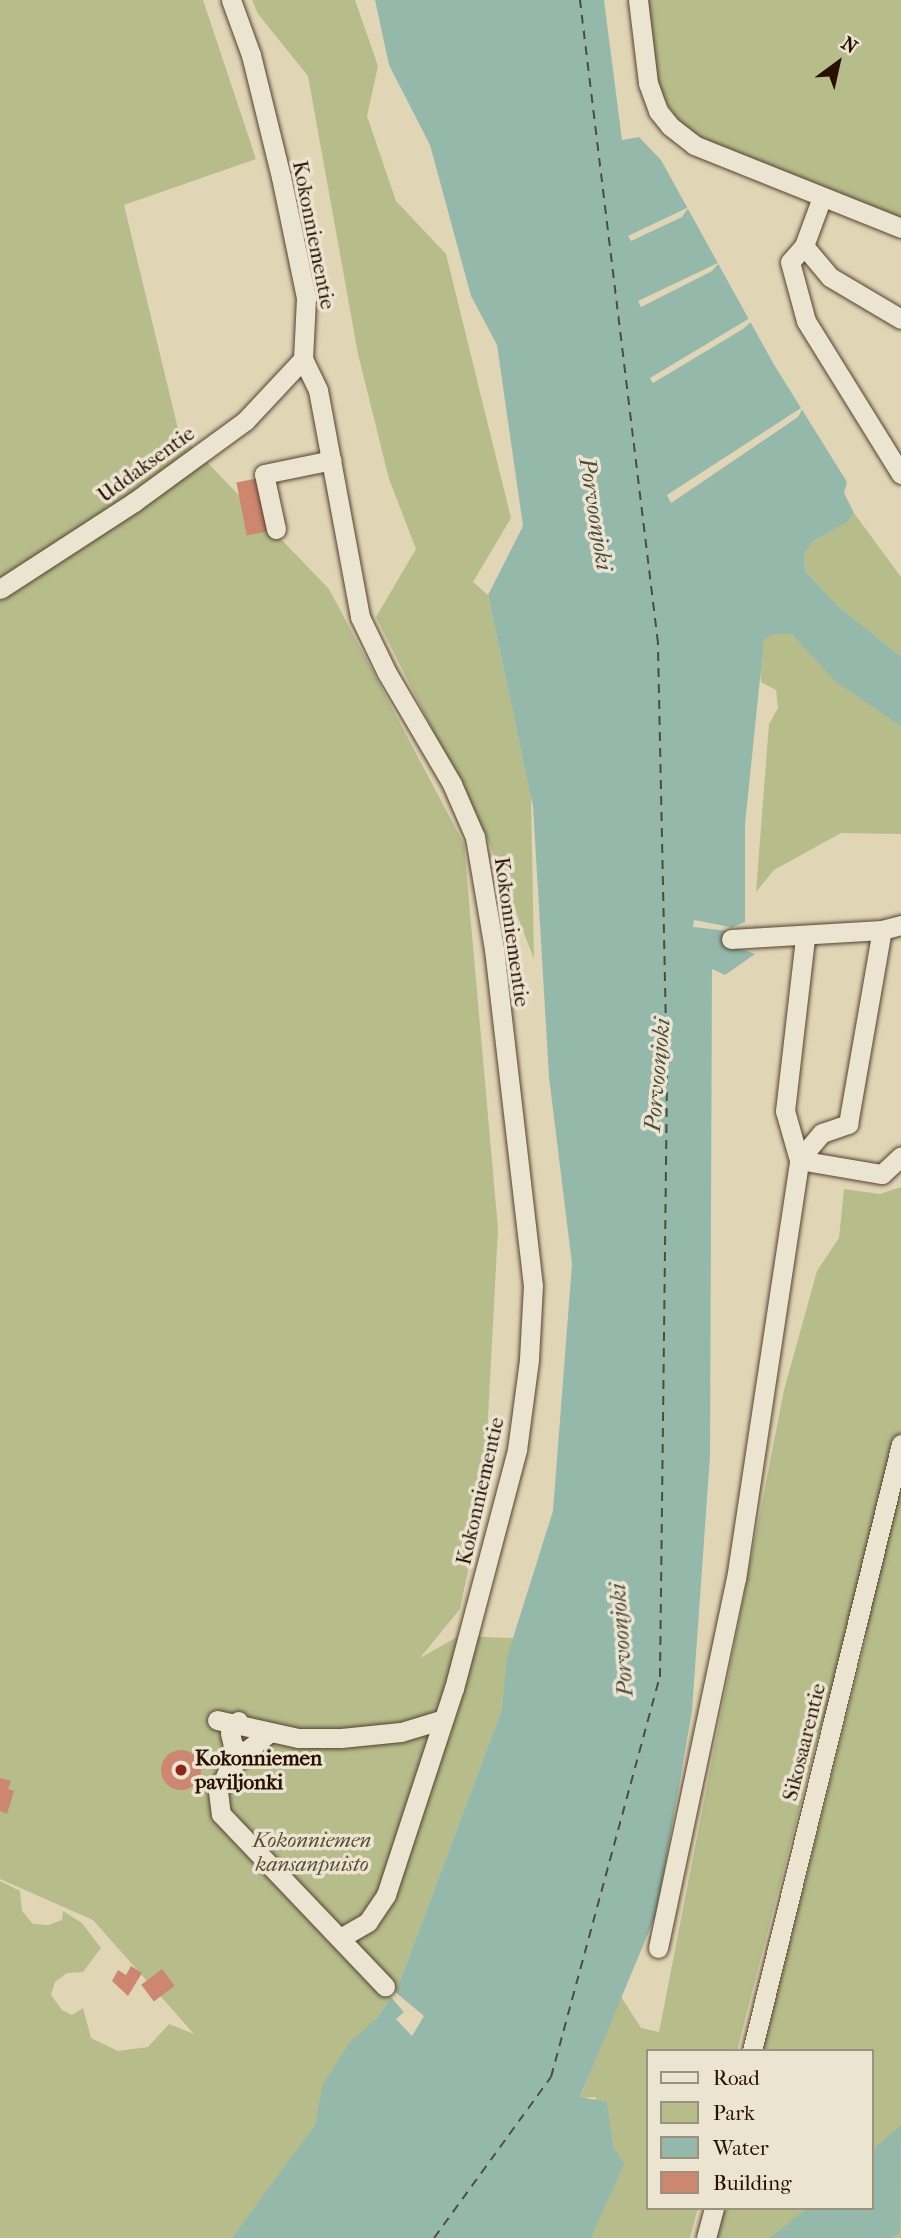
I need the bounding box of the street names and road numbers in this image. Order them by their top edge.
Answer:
street label: Kokonniementie [287,159,341,311]
street label: Uddaksentie [93,420,199,508]
street label: Kokonniementie [489,856,535,1008]
street label: Kokonniementie [451,1415,509,1567]
street label: Sikosaarentie [777,1681,831,1803]

